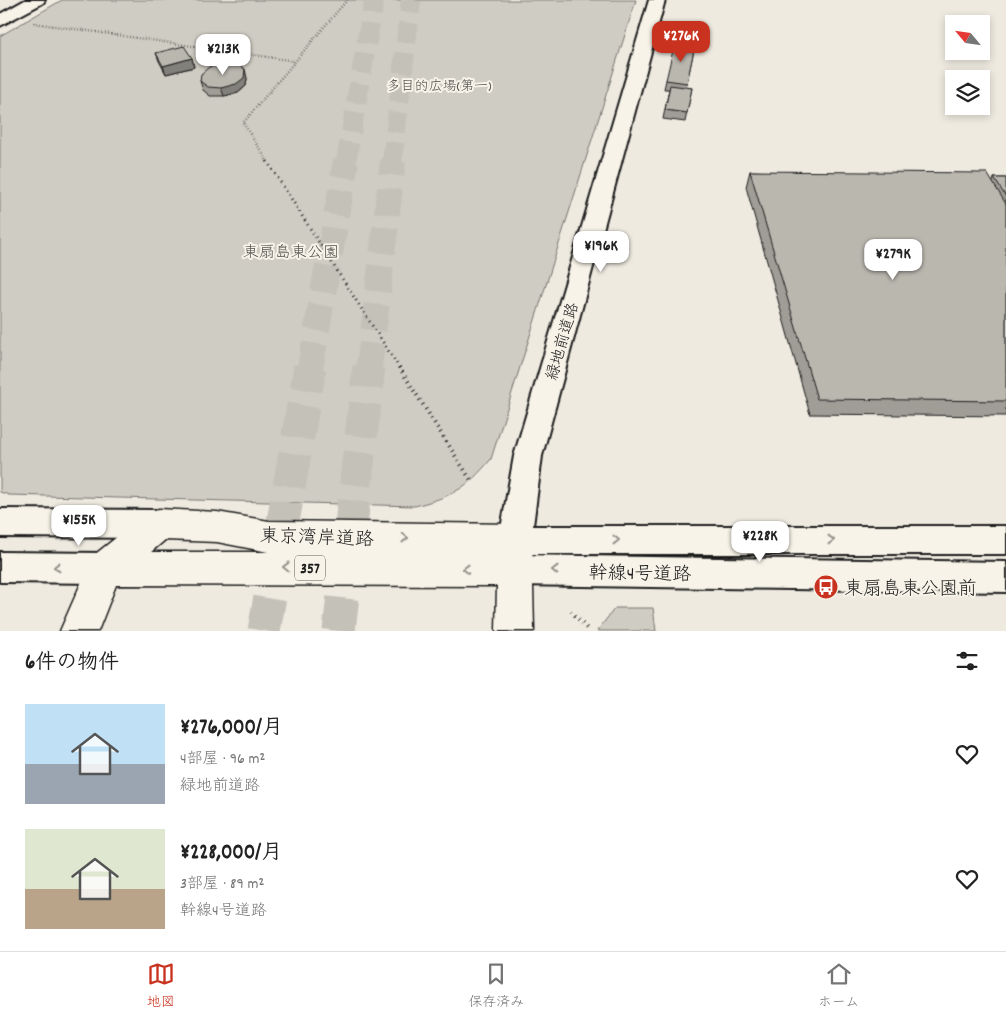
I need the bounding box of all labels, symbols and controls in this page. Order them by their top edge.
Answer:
north arrow [945,15,990,60]
map controls [945,15,990,115]
pin: ¥276K [646,20,716,63]
text: ¥276K [663,25,699,48]
pin: ¥213K [188,34,258,76]
text: ¥213K [207,38,239,61]
button: layers [945,70,990,115]
park label: 多目的広場(第一) [387,77,492,97]
pin: ¥196K [566,230,636,273]
text: ¥196K [584,235,618,258]
pin: ¥279K [858,238,928,281]
park label: 東扇島東公園 [243,242,339,265]
text: ¥279K [875,243,911,266]
street label: 緑地前道路 [541,300,585,383]
pin: ¥155K [44,504,114,547]
text: ¥155K [62,509,96,532]
pin: ¥228K [725,520,795,563]
street label: 東京湾岸道路 [259,524,374,555]
text: ¥228K [742,525,778,548]
one-way arrow [401,533,409,544]
one-way arrow [613,535,621,545]
one-way arrow [828,535,836,545]
road number: 357 [295,556,325,580]
street label: 幹線4号道路 [588,561,692,590]
one-way arrow [52,562,60,573]
one-way arrow [281,562,289,573]
one-way arrow [461,564,469,574]
one-way arrow [551,565,559,576]
bus stop icon: 東扇島東公園前 [813,574,839,600]
place label: 東扇島東公園前 [844,577,977,604]
icon: filters [953,647,981,675]
text: 6件の物件 [25,649,119,679]
text: ¥276,000/月 [180,714,283,744]
icon: home [65,724,125,784]
icon: heart [953,740,981,768]
text: 4部屋 · 96 m² [180,748,265,771]
text: 緑地前道路 [180,775,260,798]
text: ¥228,000/月 [180,839,282,869]
icon: home [65,849,125,909]
icon: heart [953,865,981,893]
text: 3部屋 · 89 m² [180,873,264,896]
text: 幹線4号道路 [180,900,267,923]
tab: 地図 [147,960,175,1013]
tab: 保存済み [468,960,524,1013]
tab: ホーム [818,960,859,1013]

